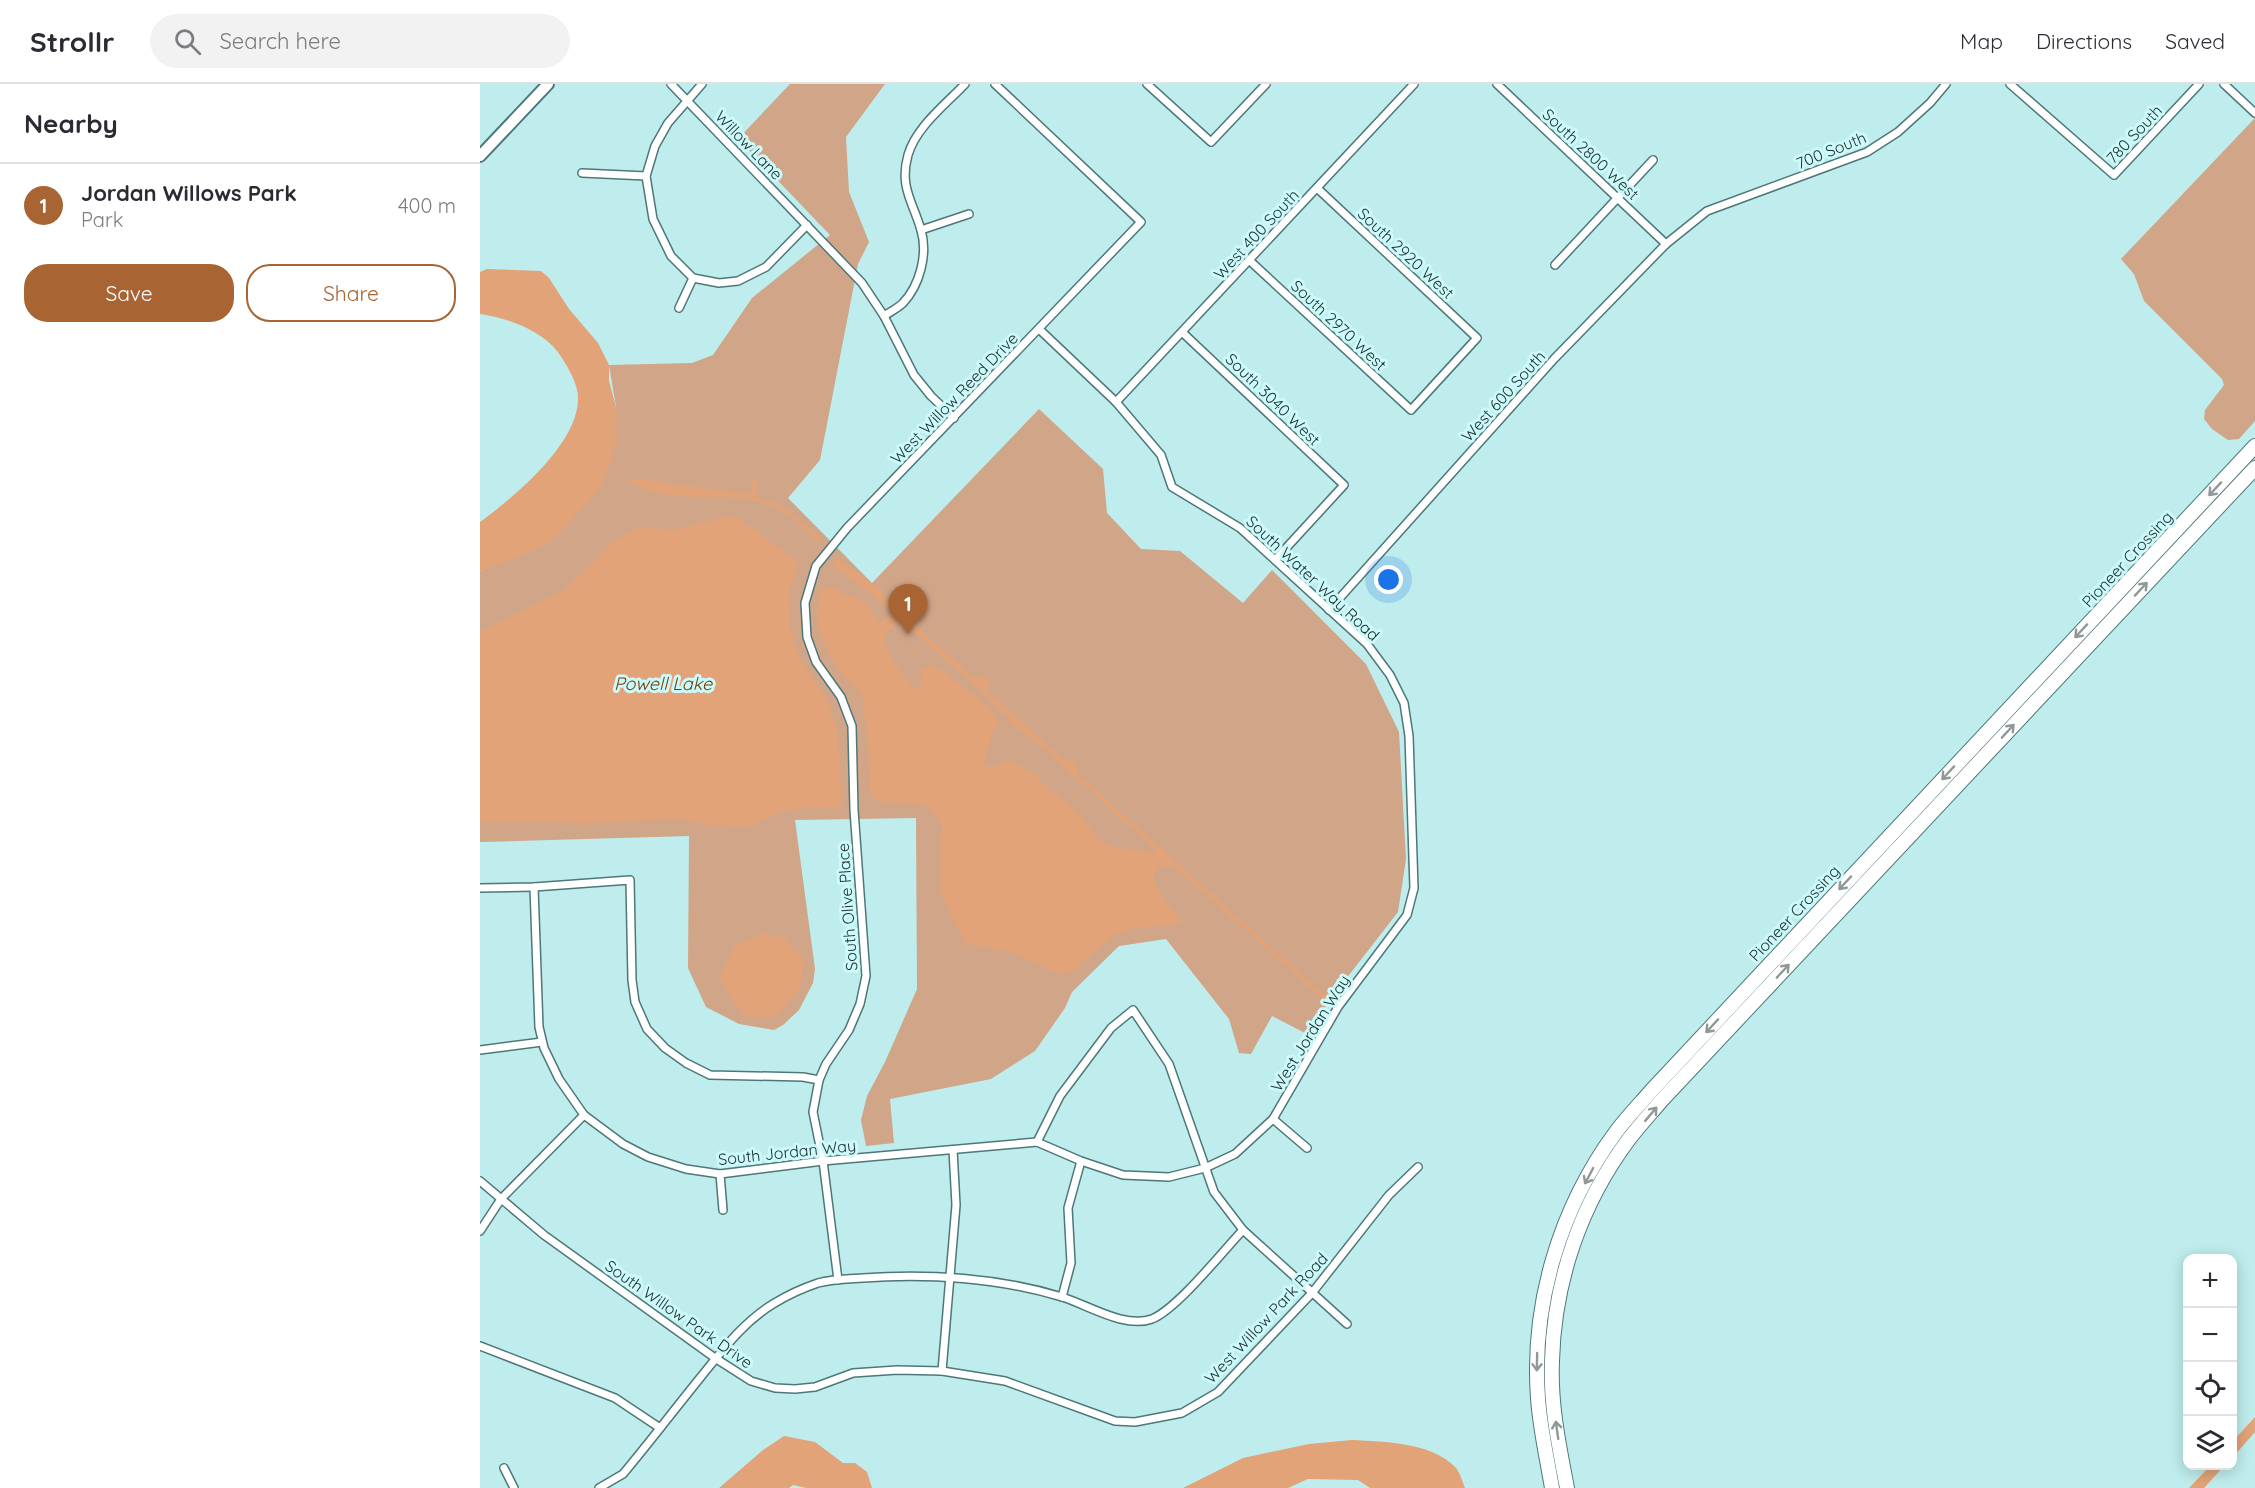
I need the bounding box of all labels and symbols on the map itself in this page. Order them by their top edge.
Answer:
street label: 780 South [2102,100,2166,168]
street label: South 2800 West [1539,104,1643,204]
street label: Willow Lane [711,106,787,184]
street label: 700 South [1793,127,1869,173]
street label: West 400 South [1209,185,1303,283]
street label: South 2920 West [1354,203,1458,303]
street label: South 2970 West [1287,276,1391,374]
street label: West Willow Reed Drive [886,328,1022,468]
street label: West 600 South [1457,346,1549,446]
street label: South 3040 West [1221,349,1325,449]
one-way arrow [2208,481,2222,496]
street label: Pioneer Crossing [2077,507,2177,611]
street label: South Water Way Road [1242,511,1384,645]
your location [1374,565,1403,594]
one-way arrow [2134,582,2148,597]
pin: 1 [888,584,928,634]
one-way arrow [2075,623,2089,638]
water label: Powell Lake [614,672,713,695]
one-way arrow [2000,724,2015,739]
one-way arrow [1941,765,1955,780]
street label: South Olive Place [833,842,861,972]
street label: Pioneer Crossing [1744,861,1844,965]
one-way arrow [1838,875,1852,890]
one-way arrow [1776,963,1791,978]
street label: West Jordan Way [1266,971,1354,1095]
one-way arrow [1705,1018,1719,1033]
one-way arrow [1644,1106,1657,1122]
street label: South Jordan Way [717,1135,857,1169]
one-way arrow [1583,1167,1595,1184]
street label: West Willow Park Road [1200,1248,1332,1388]
street label: South Willow Park Drive [601,1255,757,1373]
one-way arrow [1532,1351,1543,1371]
one-way arrow [1551,1421,1562,1441]

